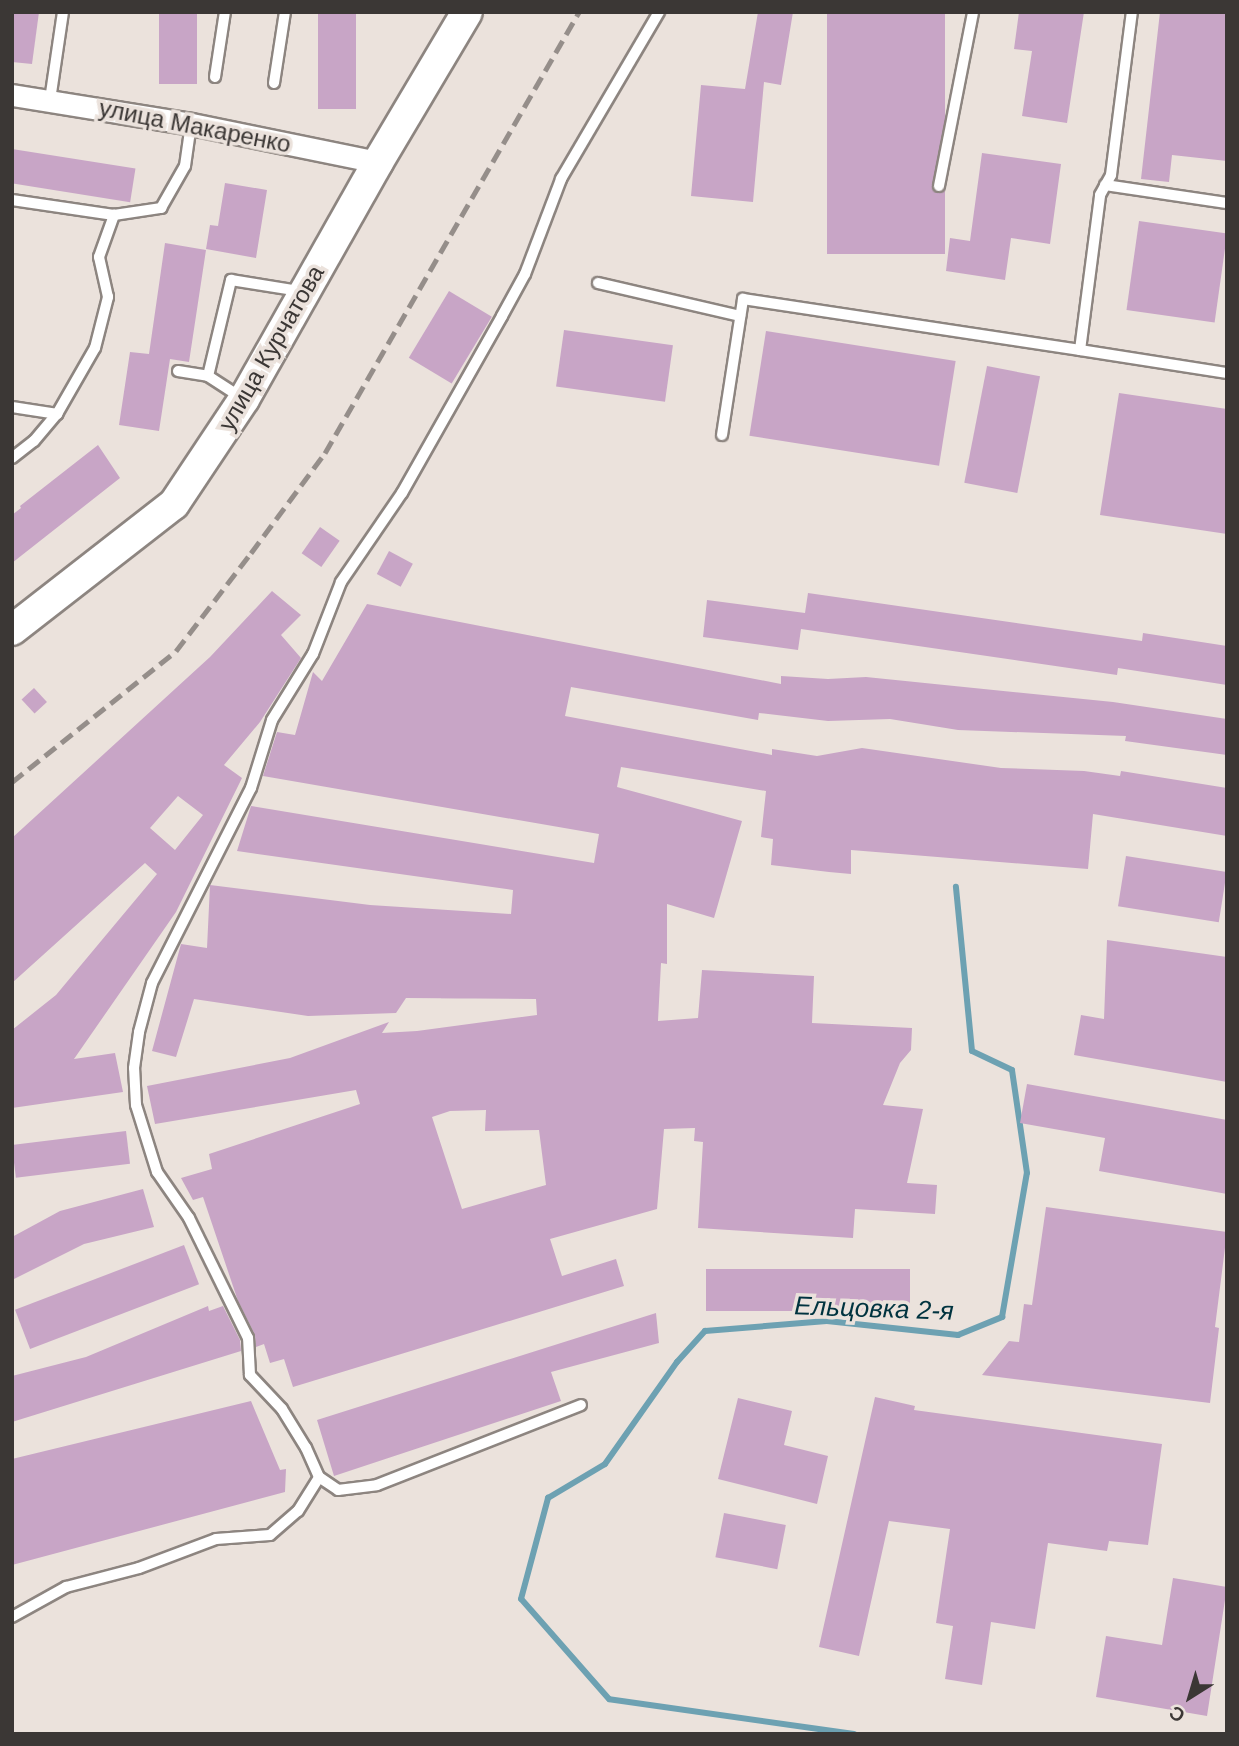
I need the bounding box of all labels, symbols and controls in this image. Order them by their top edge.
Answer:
street label: улица Макаренко [97,93,293,159]
street label: улица Курчатова [212,260,330,436]
water label: Ельцовка 2-я [794,1291,954,1327]
north arrow [1155,1662,1225,1732]
text: С [1165,1702,1189,1727]

